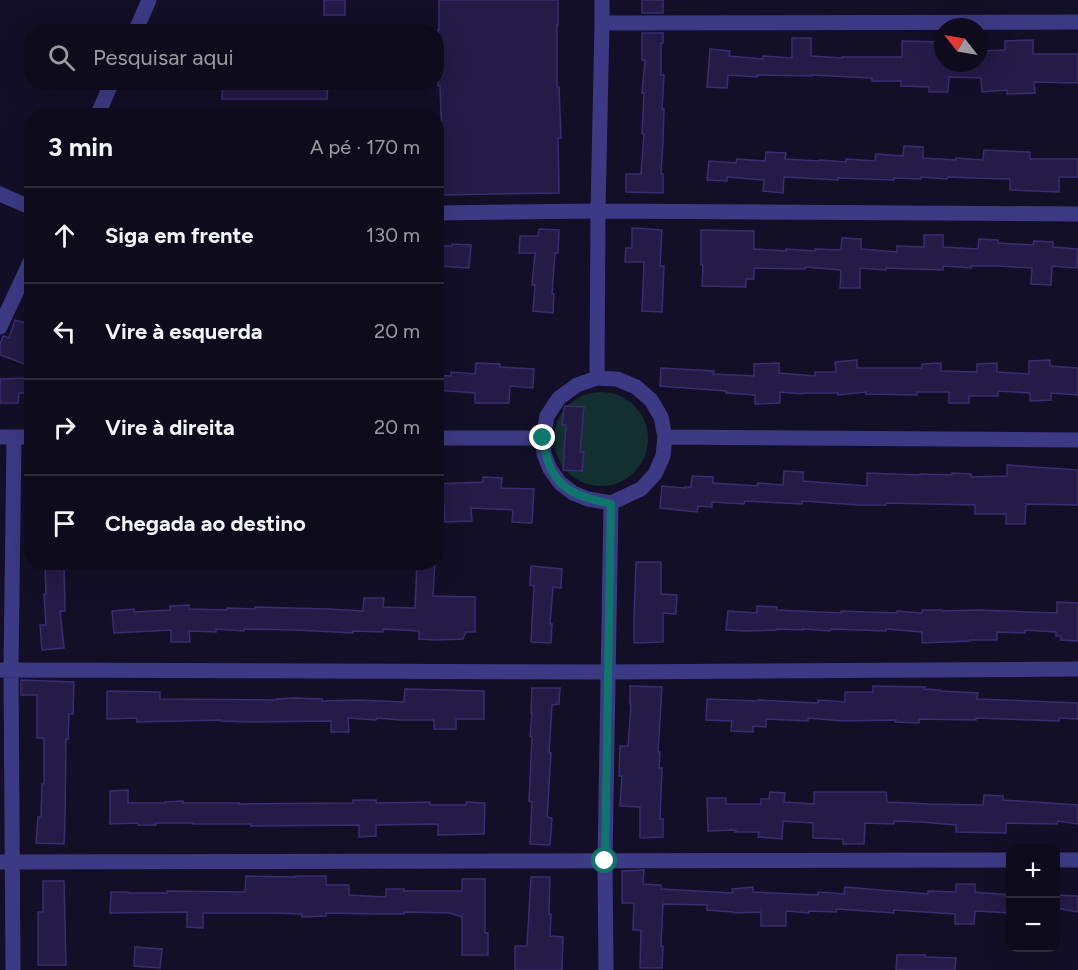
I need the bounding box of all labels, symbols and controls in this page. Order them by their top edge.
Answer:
north arrow [934,18,988,72]
search box [24,24,444,90]
icon: search [45,41,78,74]
text: Pesquisar aqui [93,44,234,71]
text: 3 min [48,131,113,163]
text: A pé · 170 m [310,135,420,159]
icon: ahead [48,219,81,252]
text: Siga em frente [105,222,253,249]
text: 130 m [366,223,420,247]
icon: left [48,315,81,348]
text: Vire à esquerda [105,318,263,345]
text: 20 m [374,319,420,343]
icon: right [48,411,81,444]
text: Vire à direita [105,414,235,441]
text: 20 m [374,415,420,439]
route end [529,424,555,450]
icon: arrive [48,507,81,540]
text: Chegada ao destino [105,510,306,537]
map controls [1006,844,1060,952]
button: + [1006,844,1060,898]
route start [591,847,617,873]
button: − [1006,898,1060,952]

